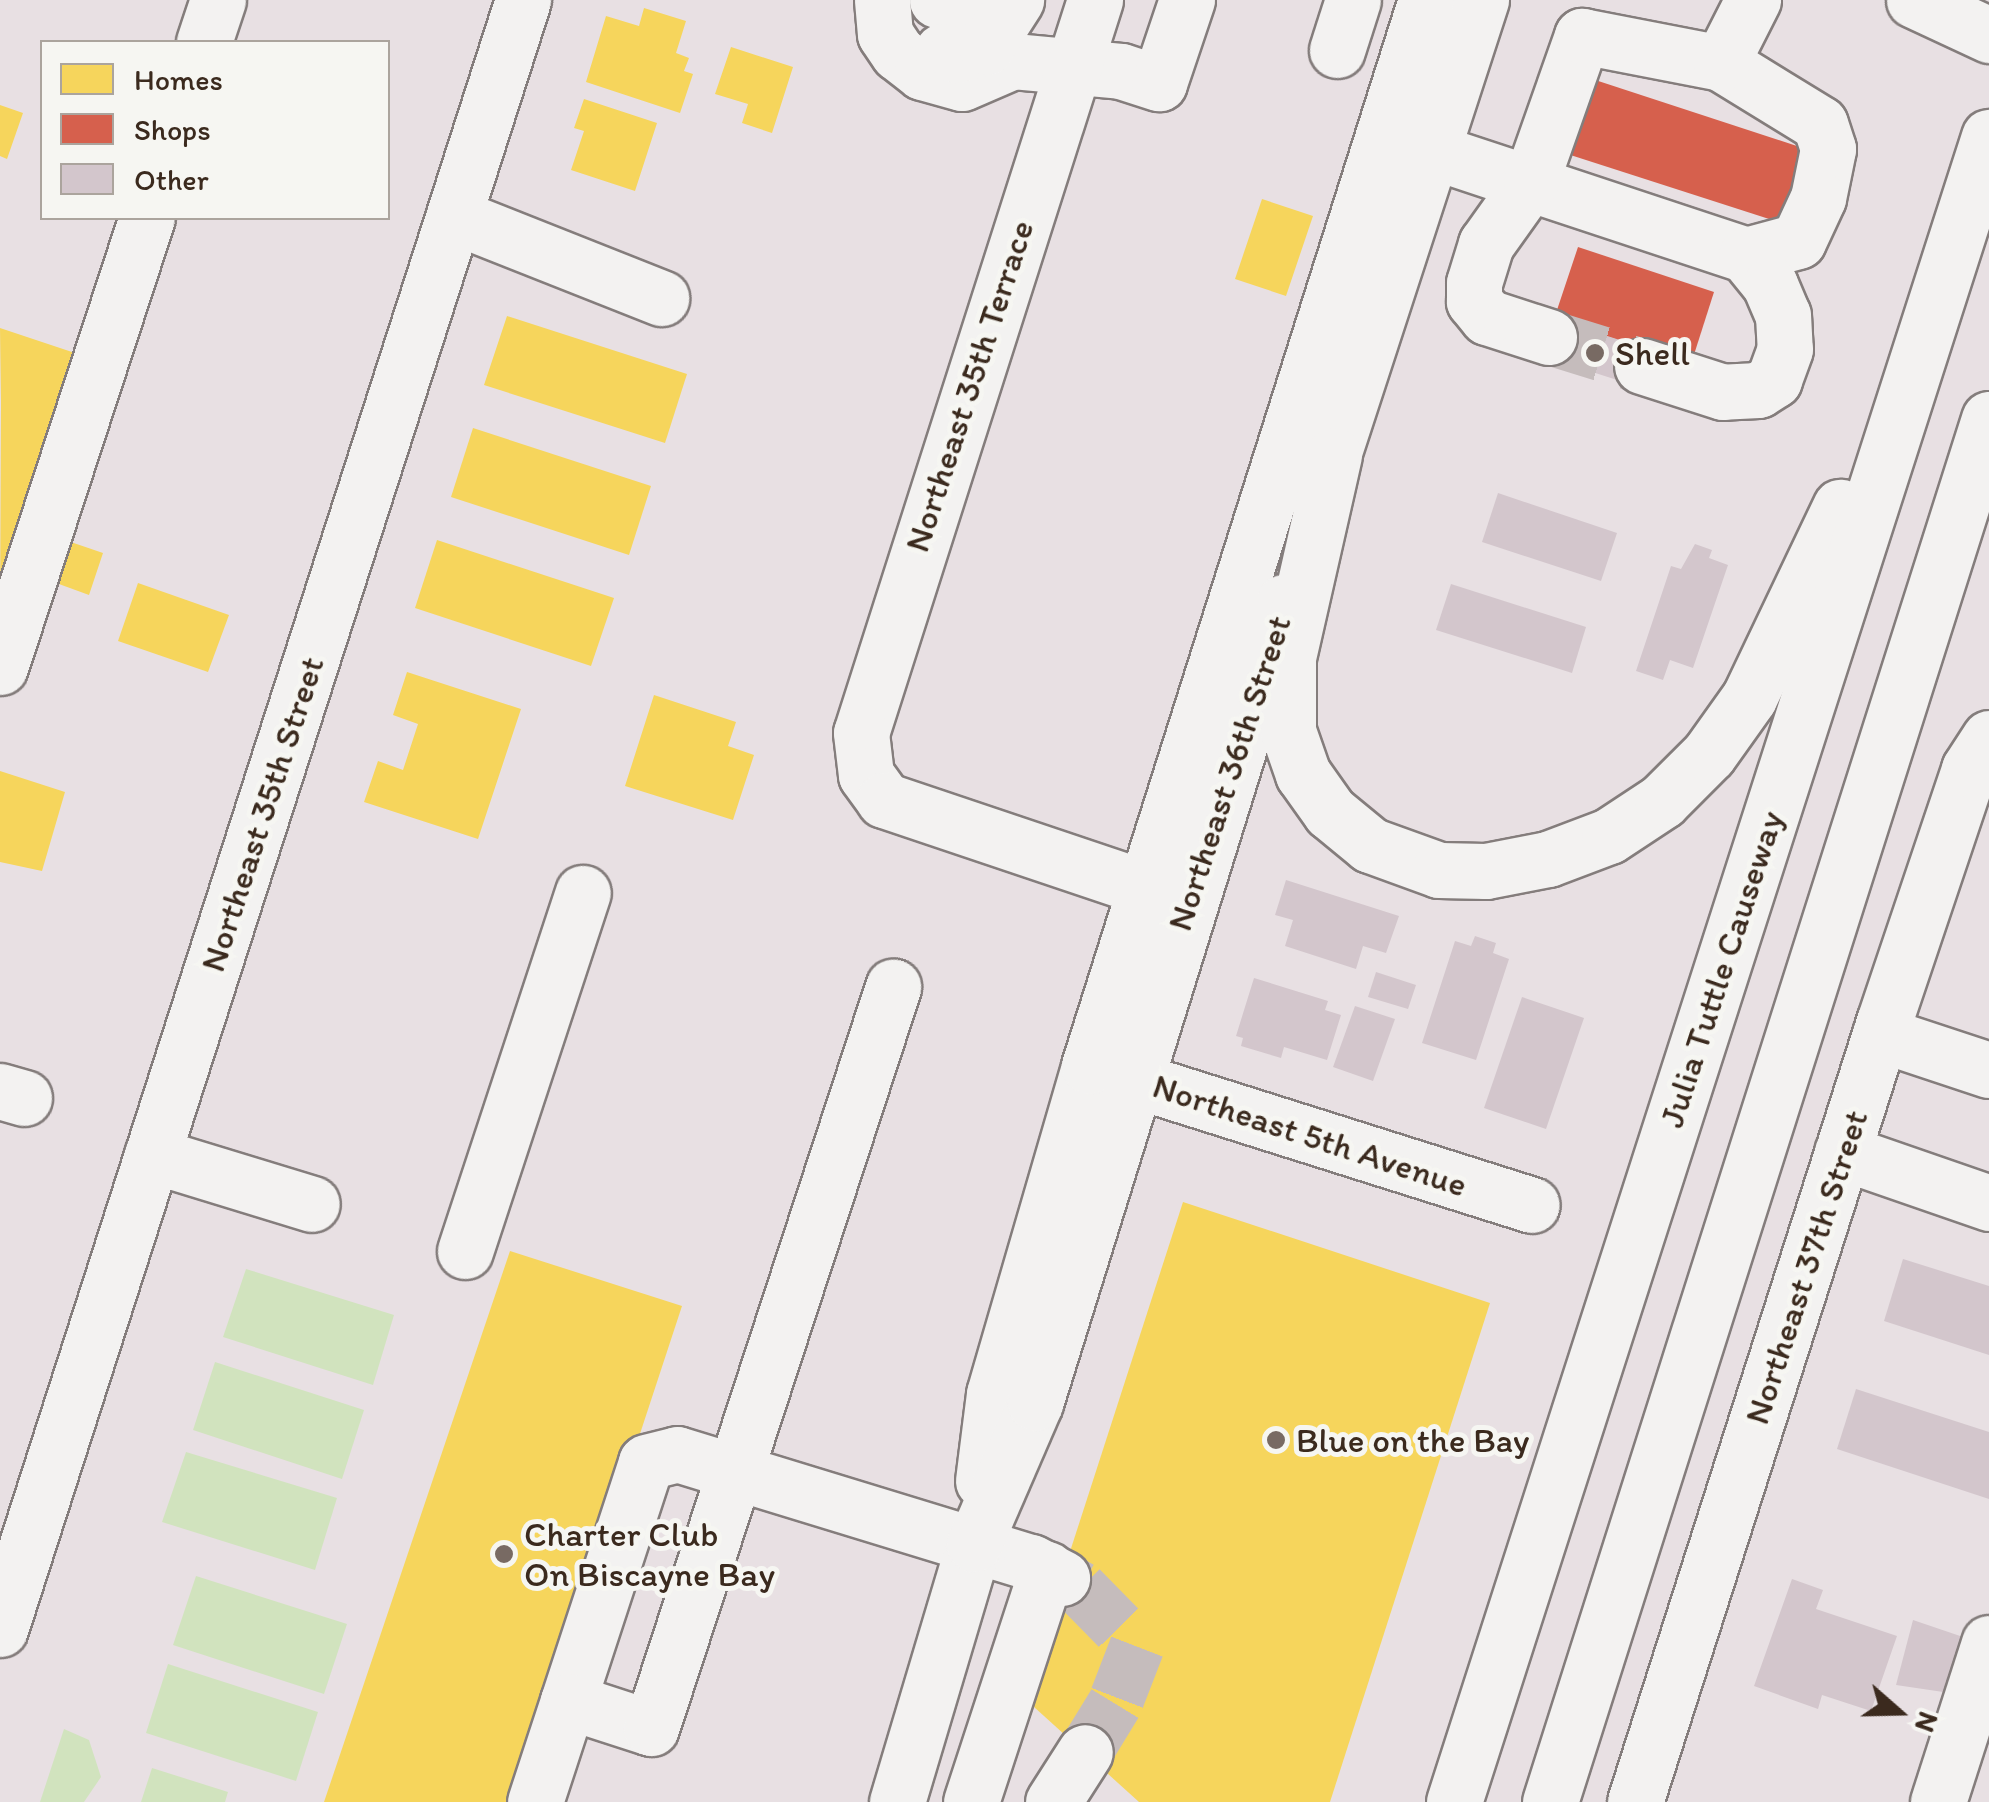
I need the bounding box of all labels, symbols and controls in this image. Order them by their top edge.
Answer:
legend [40,40,390,220]
text: Homes [134,61,223,98]
text: Shops [134,111,211,148]
text: Other [134,161,209,198]
street label: Northeast 35th Terrace [896,215,1042,557]
place label: Shell [1615,332,1690,374]
marker: Shell [1584,342,1606,364]
street label: Northeast 36th Street [1158,611,1300,935]
street label: Northeast 35th Street [191,652,333,976]
street label: Julia Tuttle Causeway [1650,807,1792,1131]
street label: Northeast 5th Avenue [1149,1065,1471,1205]
street label: Northeast 37th Street [1736,1105,1876,1429]
place label: Blue on the Bay [1296,1419,1530,1461]
marker: Blue on the Bay [1265,1429,1287,1451]
place label: Charter Club On Biscayne Bay [524,1513,775,1595]
marker: Charter Club On Biscayne Bay [493,1543,515,1565]
north arrow [1849,1662,1949,1762]
text: N [1908,1708,1946,1737]

